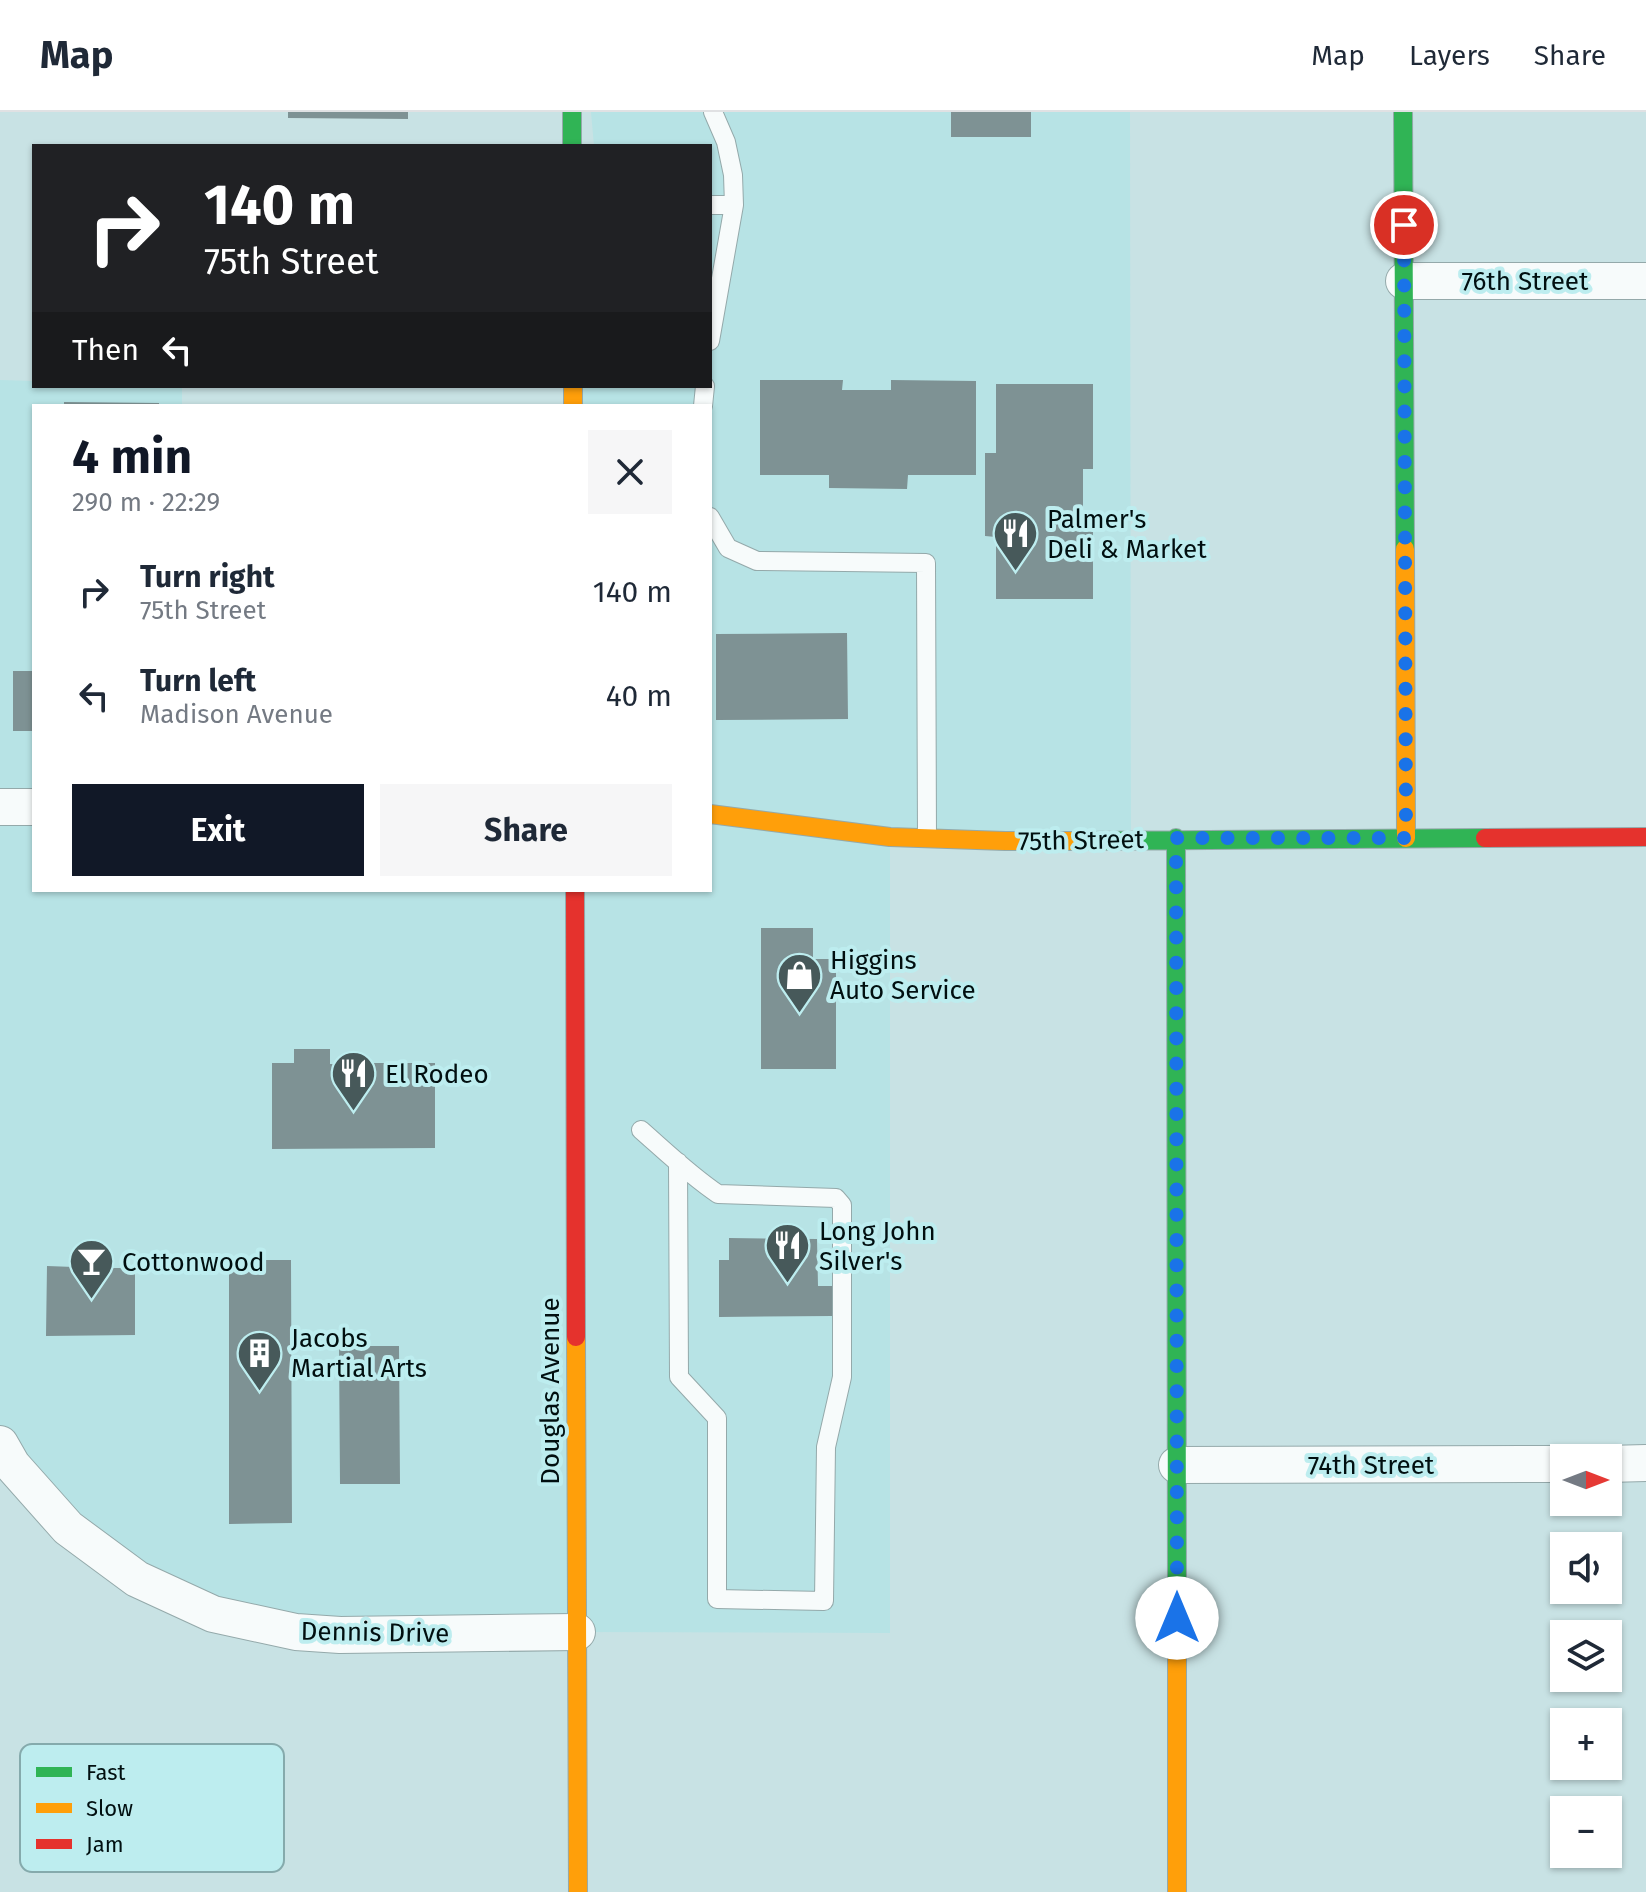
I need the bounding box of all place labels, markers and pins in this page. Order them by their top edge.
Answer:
pin [1370,191,1438,259]
place label: Palmer's Deli & Market [1047,504,1207,565]
restaurant icon: Palmer's Deli & Market [992,510,1040,573]
place label: Higgins Auto Service [830,945,976,1006]
shop icon: Higgins Auto Service [775,951,823,1014]
restaurant icon: El Rodeo [330,1050,378,1113]
place label: El Rodeo [385,1059,489,1090]
place label: Long John Silver's [819,1216,936,1277]
restaurant icon: Long John Silver's [764,1222,812,1285]
bar icon: Cottonwood [67,1238,115,1301]
place label: Cottonwood [122,1247,265,1278]
place label: Jacobs Martial Arts [291,1323,427,1384]
building icon: Jacobs Martial Arts [236,1329,284,1392]

